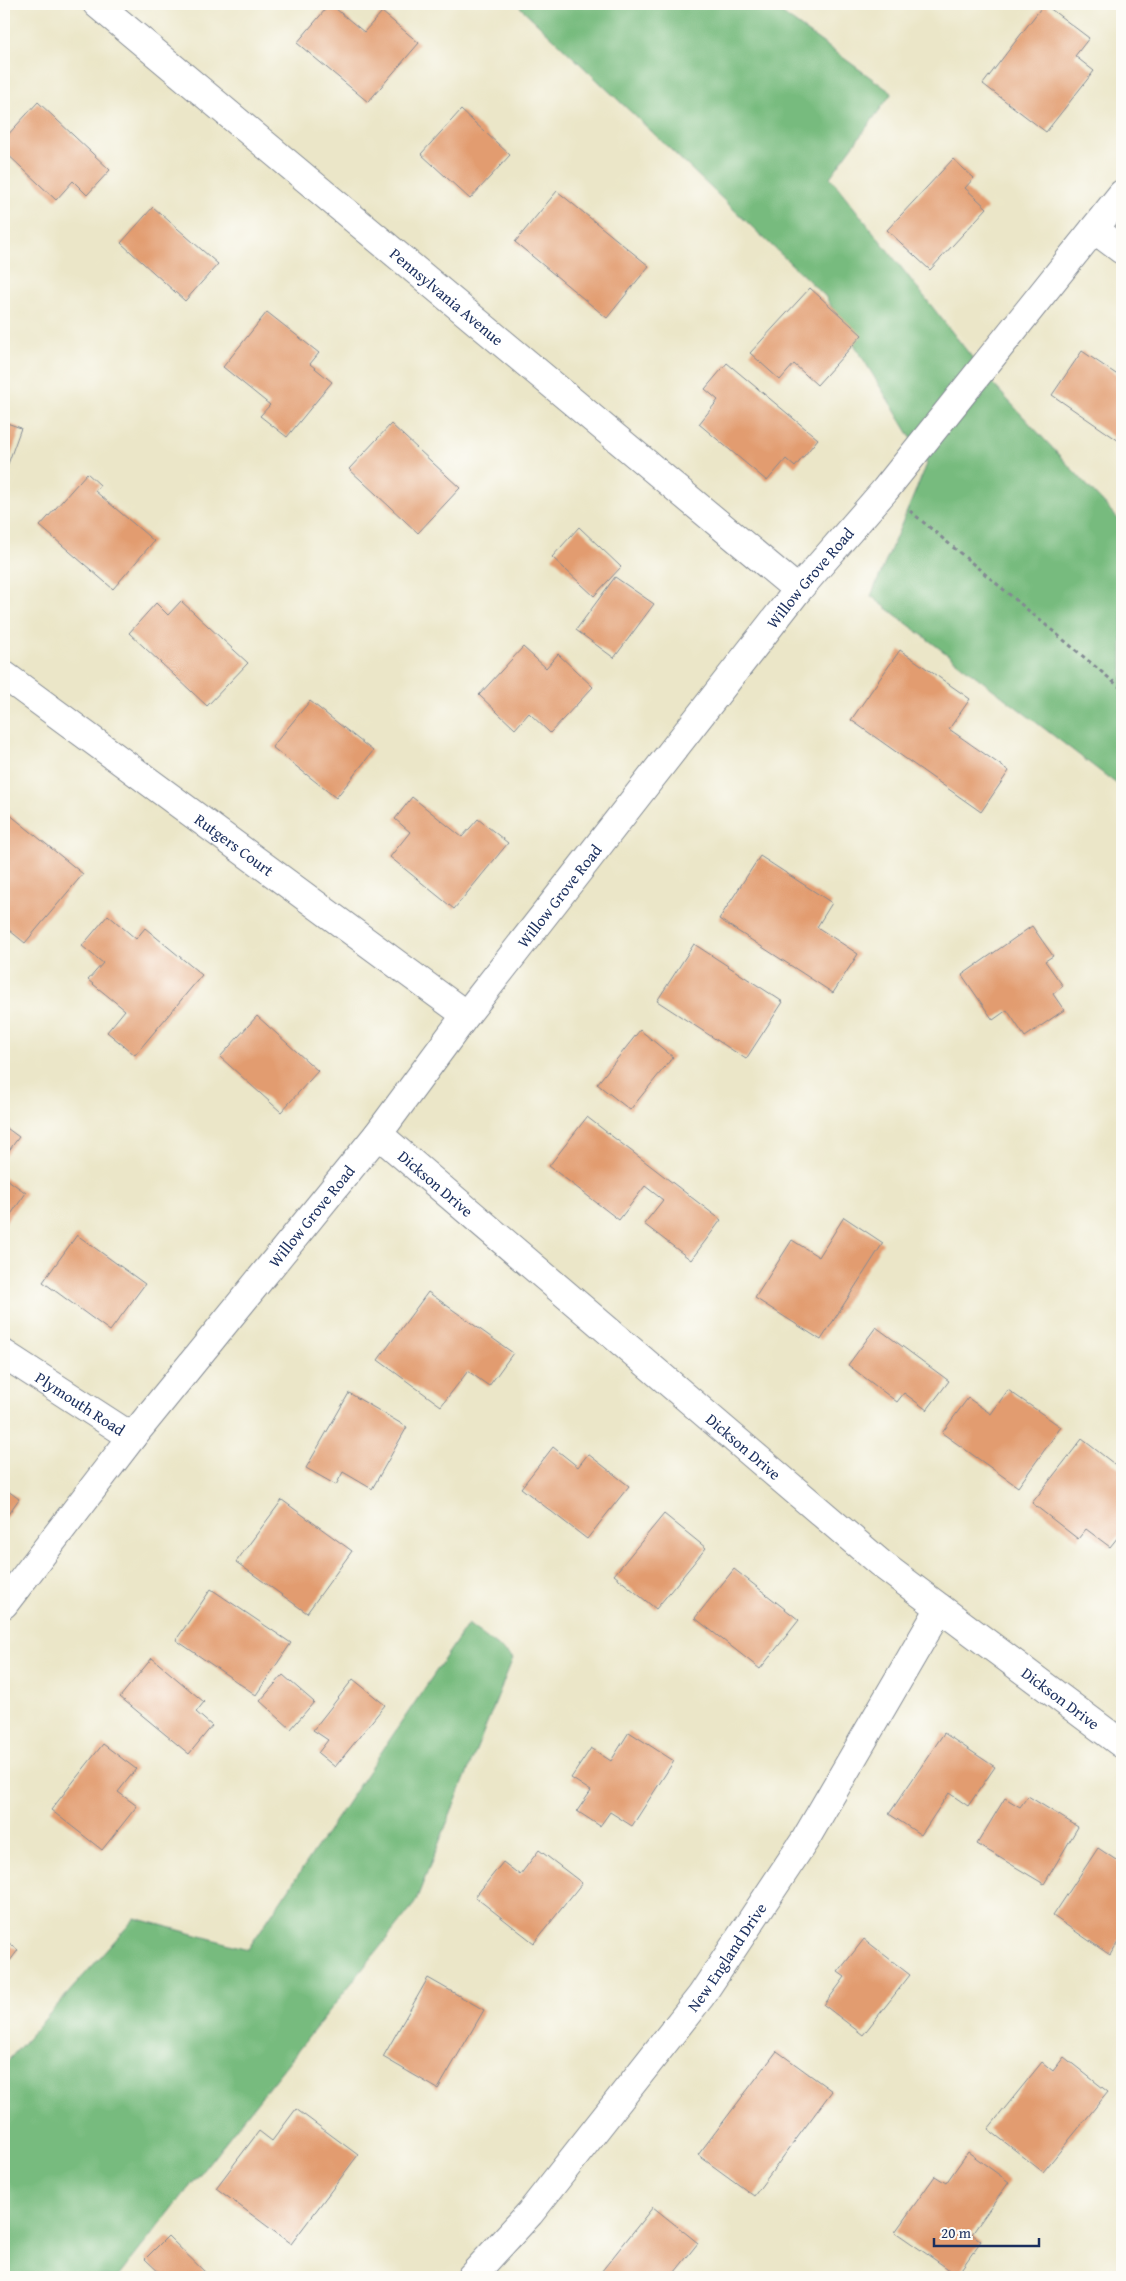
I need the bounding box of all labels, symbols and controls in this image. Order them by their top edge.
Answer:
street label: Pennsylvania Avenue [385,242,509,351]
street label: Willow Grove Road [760,522,860,634]
street label: Rutgers Court [190,807,279,882]
street label: Willow Grove Road [511,838,608,953]
street label: Dickson Drive [393,1144,479,1222]
street label: Willow Grove Road [262,1159,361,1272]
street label: Plymouth Road [31,1366,130,1442]
street label: Dickson Drive [701,1407,786,1486]
street label: Dickson Drive [1017,1661,1105,1735]
street label: New England Drive [681,1898,772,2017]
scale bar [934,2216,1038,2248]
text: 20 m [941,2222,972,2243]

